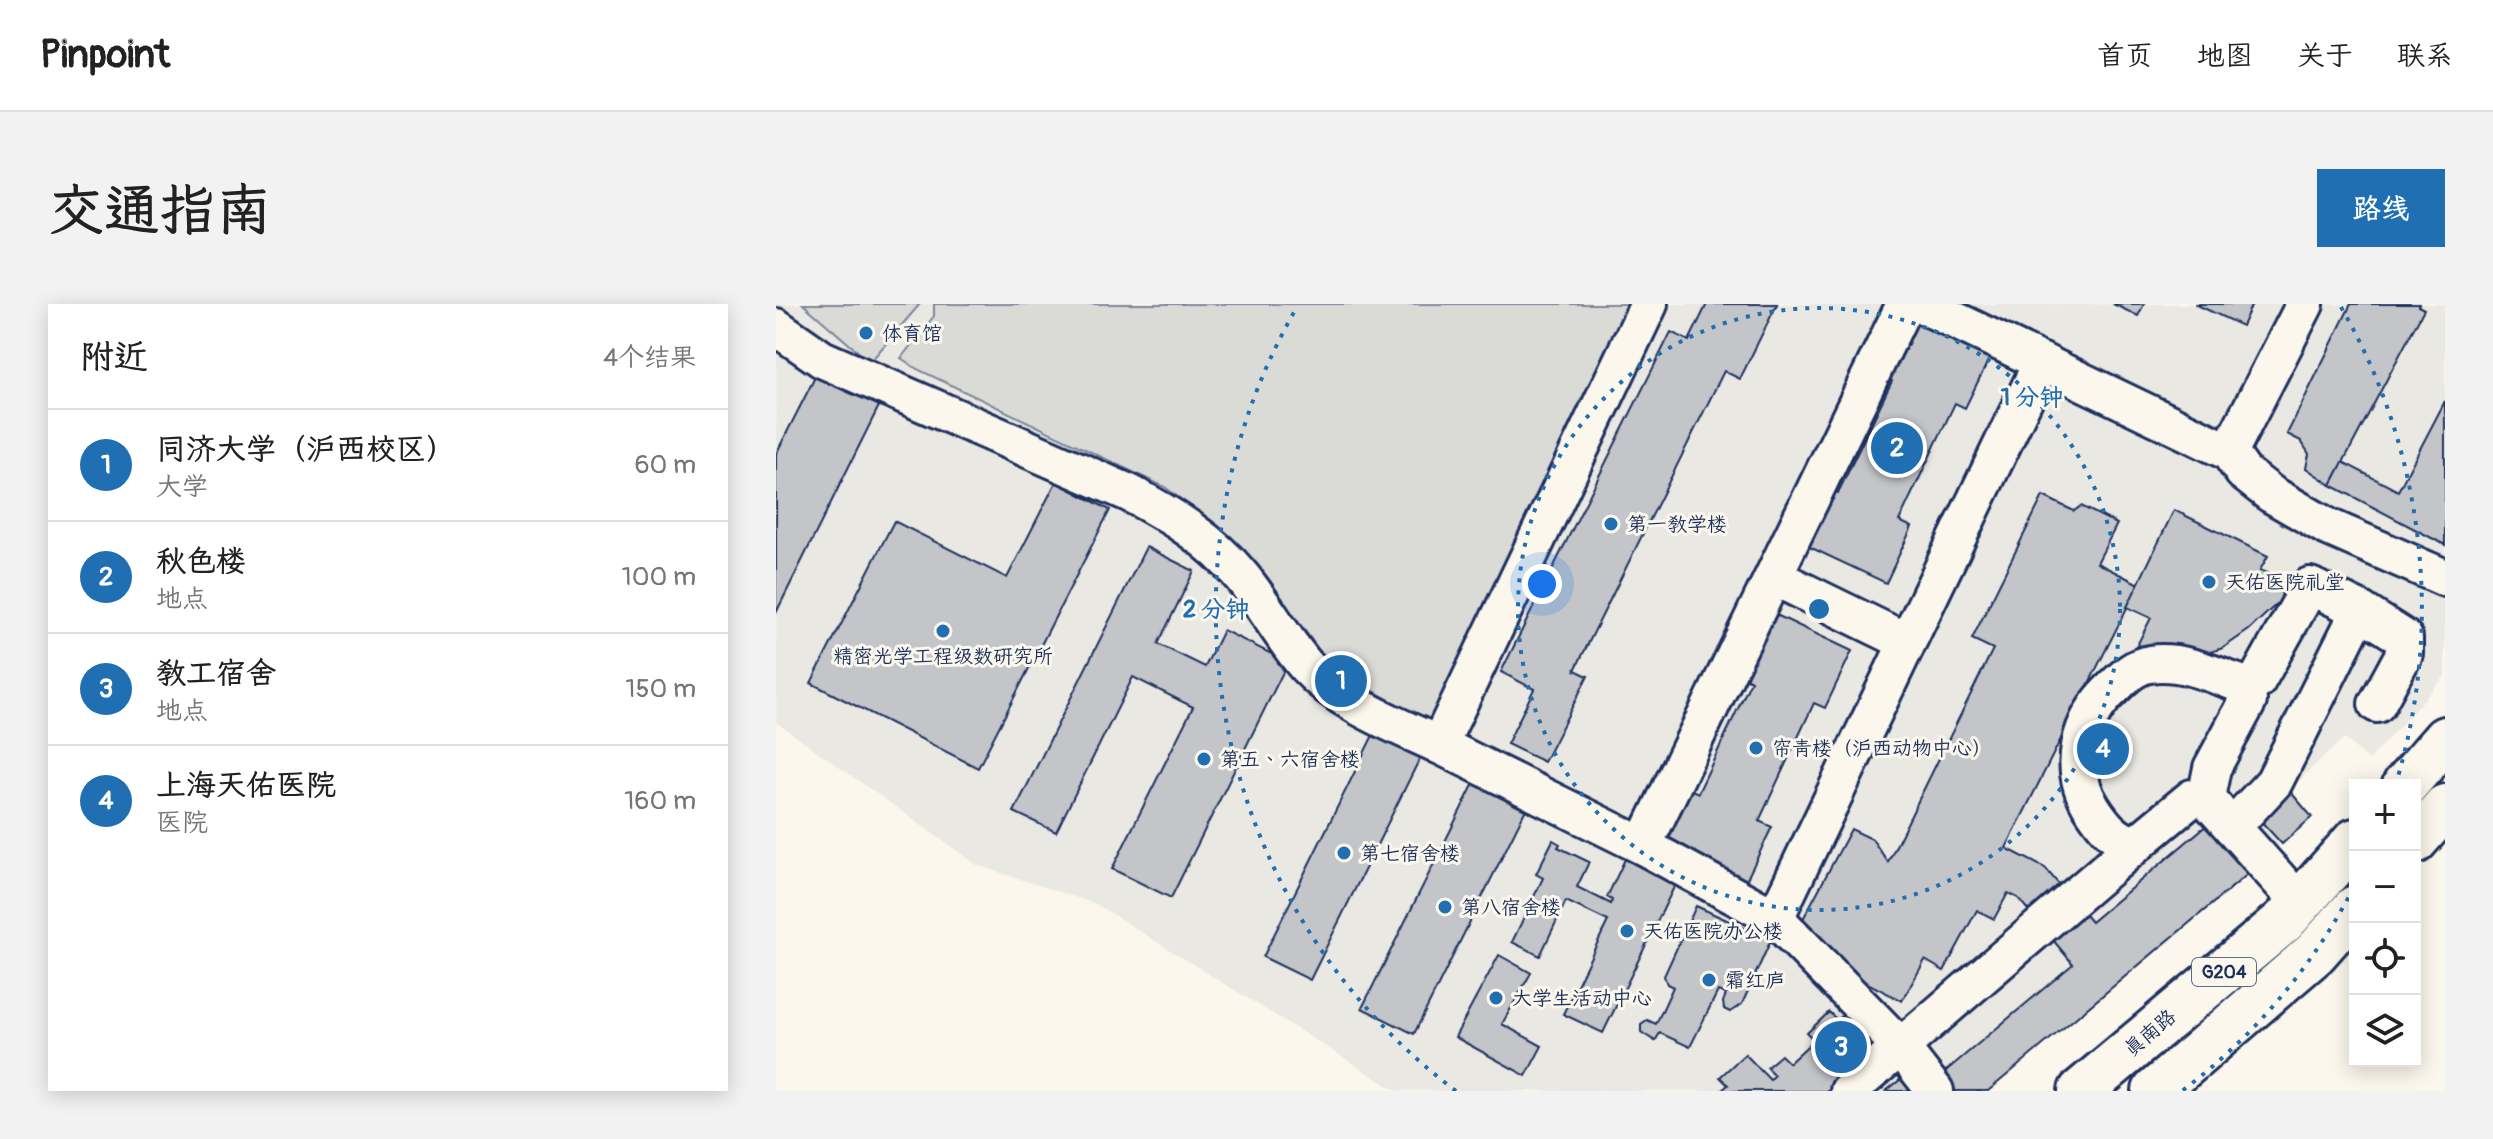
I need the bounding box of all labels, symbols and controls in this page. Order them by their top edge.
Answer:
text: Pinpoint [40,31,170,79]
text: 首页 [2097,39,2153,74]
text: 地图 [2197,39,2253,74]
text: 关于 [2297,39,2353,74]
text: 联系 [2397,39,2453,74]
button: 路线 [2317,169,2445,247]
text: 交通指南 [48,177,272,246]
place label: 体育馆 [882,321,942,346]
marker: 体育馆 [857,324,875,342]
text: 附近 [80,336,148,379]
text: 4个结果 [603,342,696,374]
text: 1 分钟 [2001,383,2063,412]
pin: 2 [1871,418,1923,478]
text: 同济大学（沪西校区） [156,431,456,468]
text: 1 [101,449,111,481]
text: 60 m [634,449,696,481]
text: 大学 [156,471,208,503]
place label: 第一教学楼 [1627,512,1727,537]
marker: 第一教学楼 [1602,515,1620,533]
text: 秋色楼 [156,543,246,580]
text: 2 [99,561,113,593]
text: 100 m [622,561,696,593]
your location [1522,564,1562,604]
place label: 天佑医院礼堂 [2225,570,2345,595]
marker: 天佑医院礼堂 [2200,573,2218,591]
text: 地点 [156,583,208,615]
text: 2 分钟 [1183,595,1249,624]
centre of rings [1805,595,1833,623]
marker: 精密光学工程级数研究所 [934,622,952,640]
place label: 精密光学工程级数研究所 [833,644,1053,669]
pin: 1 [1315,651,1367,711]
text: 教工宿舍 [156,655,276,692]
text: 3 [99,673,113,705]
text: 150 m [625,673,696,705]
text: 地点 [156,695,208,727]
pin: 4 [2077,719,2129,779]
place label: 帘青楼（沪西动物中心） [1772,736,1992,761]
marker: 帘青楼（沪西动物中心） [1747,739,1765,757]
place label: 第五、六宿舍楼 [1220,747,1360,772]
marker: 第五、六宿舍楼 [1195,750,1213,768]
text: 上海天佑医院 [156,767,336,804]
map controls [2349,779,2421,1067]
button: + [2349,779,2421,851]
text: 4 [98,785,114,817]
text: 160 m [624,785,696,817]
text: 医院 [156,807,208,839]
place label: 第七宿舍楼 [1360,841,1460,866]
marker: 第七宿舍楼 [1335,844,1353,862]
button: − [2349,851,2421,923]
place label: 第八宿舍楼 [1461,895,1561,920]
marker: 第八宿舍楼 [1436,898,1454,916]
place label: 天佑医院办公楼 [1643,919,1783,944]
marker: 天佑医院办公楼 [1618,922,1636,940]
button: locate [2349,923,2421,995]
road number: G204 [2192,958,2256,986]
place label: 霜红庐 [1725,968,1785,993]
marker: 霜红庐 [1700,971,1718,989]
place label: 大学生活动中心 [1512,986,1652,1011]
marker: 大学生活动中心 [1487,989,1505,1007]
button: layers [2349,995,2421,1067]
street label: 真南路 [2119,1003,2182,1062]
pin: 3 [1815,1017,1867,1077]

